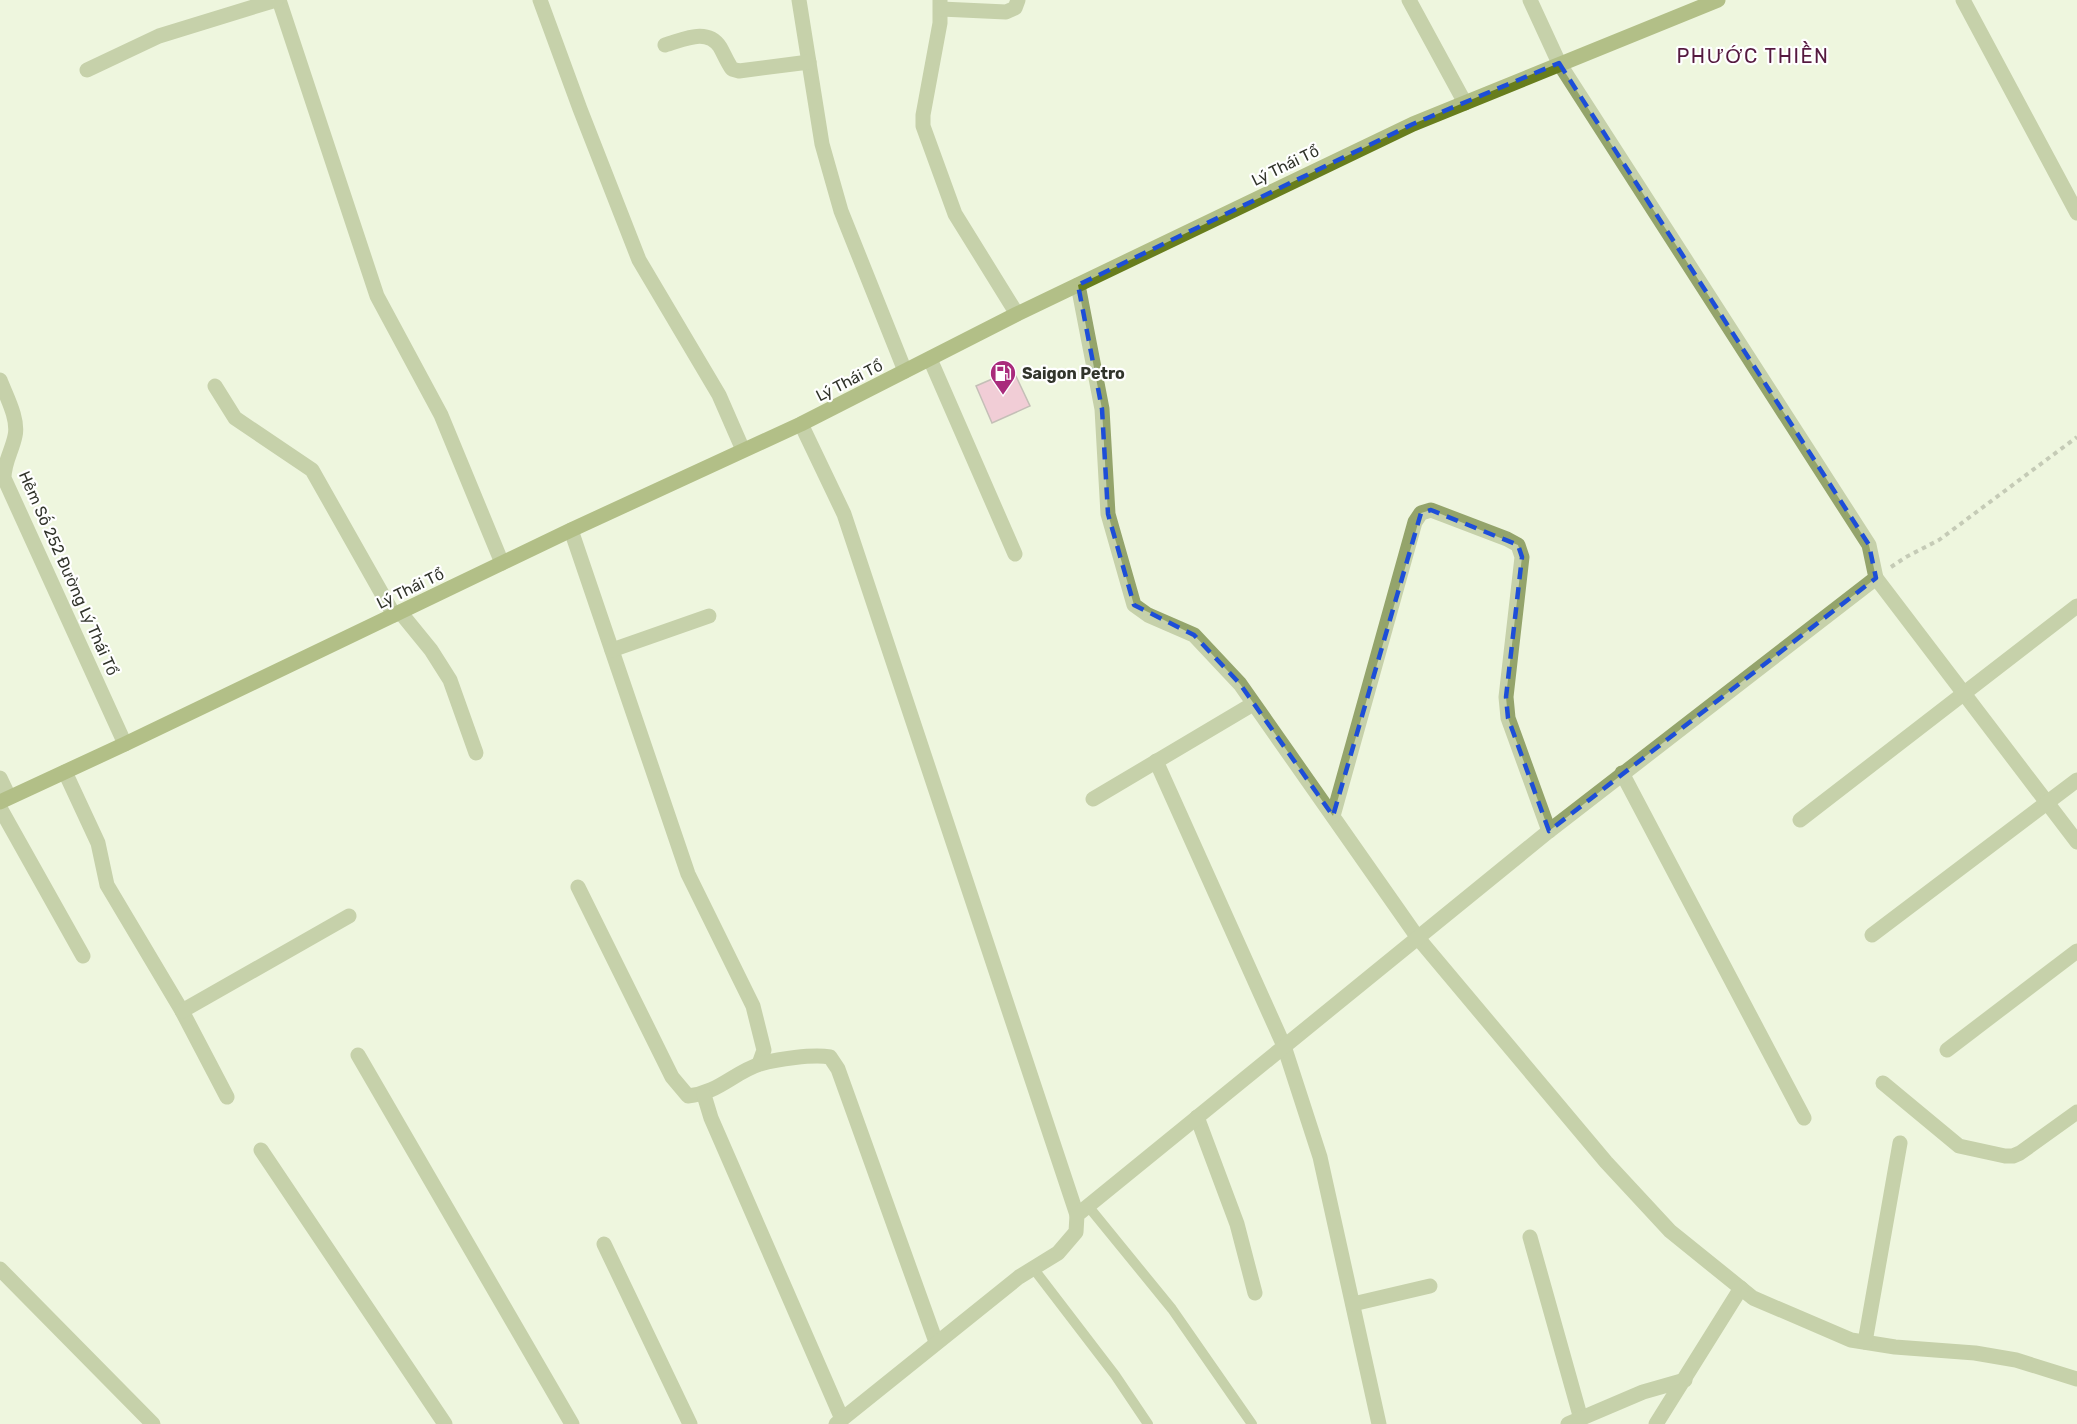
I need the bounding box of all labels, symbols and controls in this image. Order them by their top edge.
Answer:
district label: PHƯỚC THIỀN [1677,41,1829,68]
street label: Lý Thái Tổ [1248,141,1322,190]
street label: Lý Thái Tổ [813,355,886,405]
fuel station icon: Saigon Petro [988,358,1018,396]
place label: Saigon Petro [1022,364,1125,383]
street label: Hẻm Số 252 Đường Lý Thái Tổ [15,467,124,678]
street label: Lý Thái Tổ [373,564,447,613]

